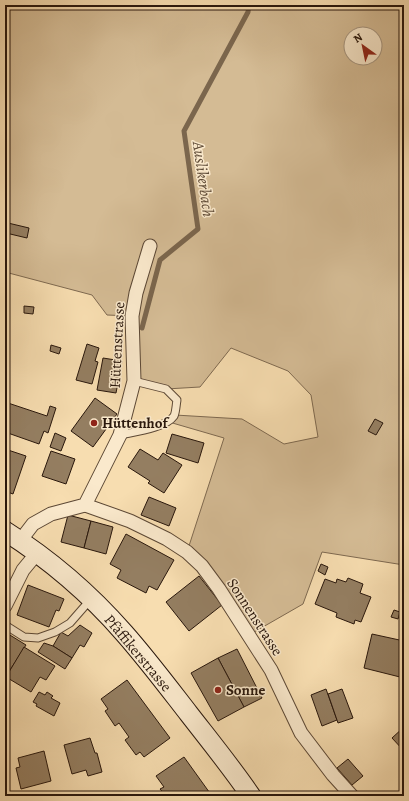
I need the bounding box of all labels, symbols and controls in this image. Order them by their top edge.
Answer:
north arrow [343,26,383,66]
text: N [350,30,365,47]
water label: Auslikerbach [187,139,219,218]
street label: Hüttenstrasse [105,301,129,389]
place label: Hüttenhof [102,413,169,433]
marker: Hüttenhof [89,418,99,428]
street label: Sonnenstrasse [222,574,288,660]
street label: Pfäffikerstrasse [100,610,176,696]
place label: Sonne [226,680,265,700]
marker: Sonne [213,685,223,695]

